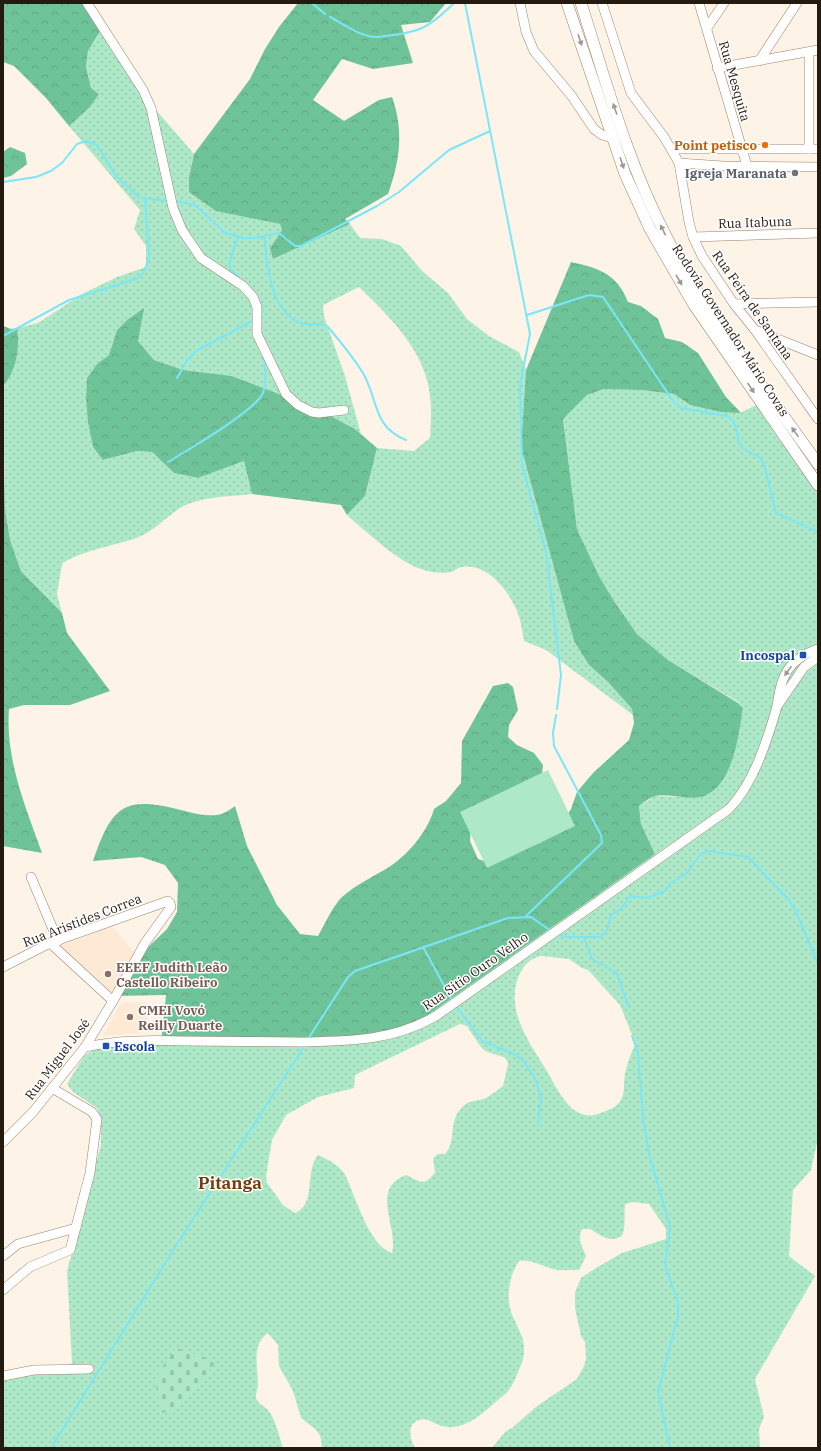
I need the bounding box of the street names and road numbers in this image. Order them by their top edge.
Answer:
street label: Rua Mesquita [715,39,754,123]
street label: Rua Itabuna [718,213,792,232]
street label: Rodovia Governador Mário Covas [668,241,793,420]
street label: Rua Feira de Santana [709,247,797,363]
street label: Rua Aristides Correa [20,890,144,951]
street label: Rua Sitio Ouro Velho [419,929,531,1014]
street label: Rua Miguel José [21,1015,94,1103]

